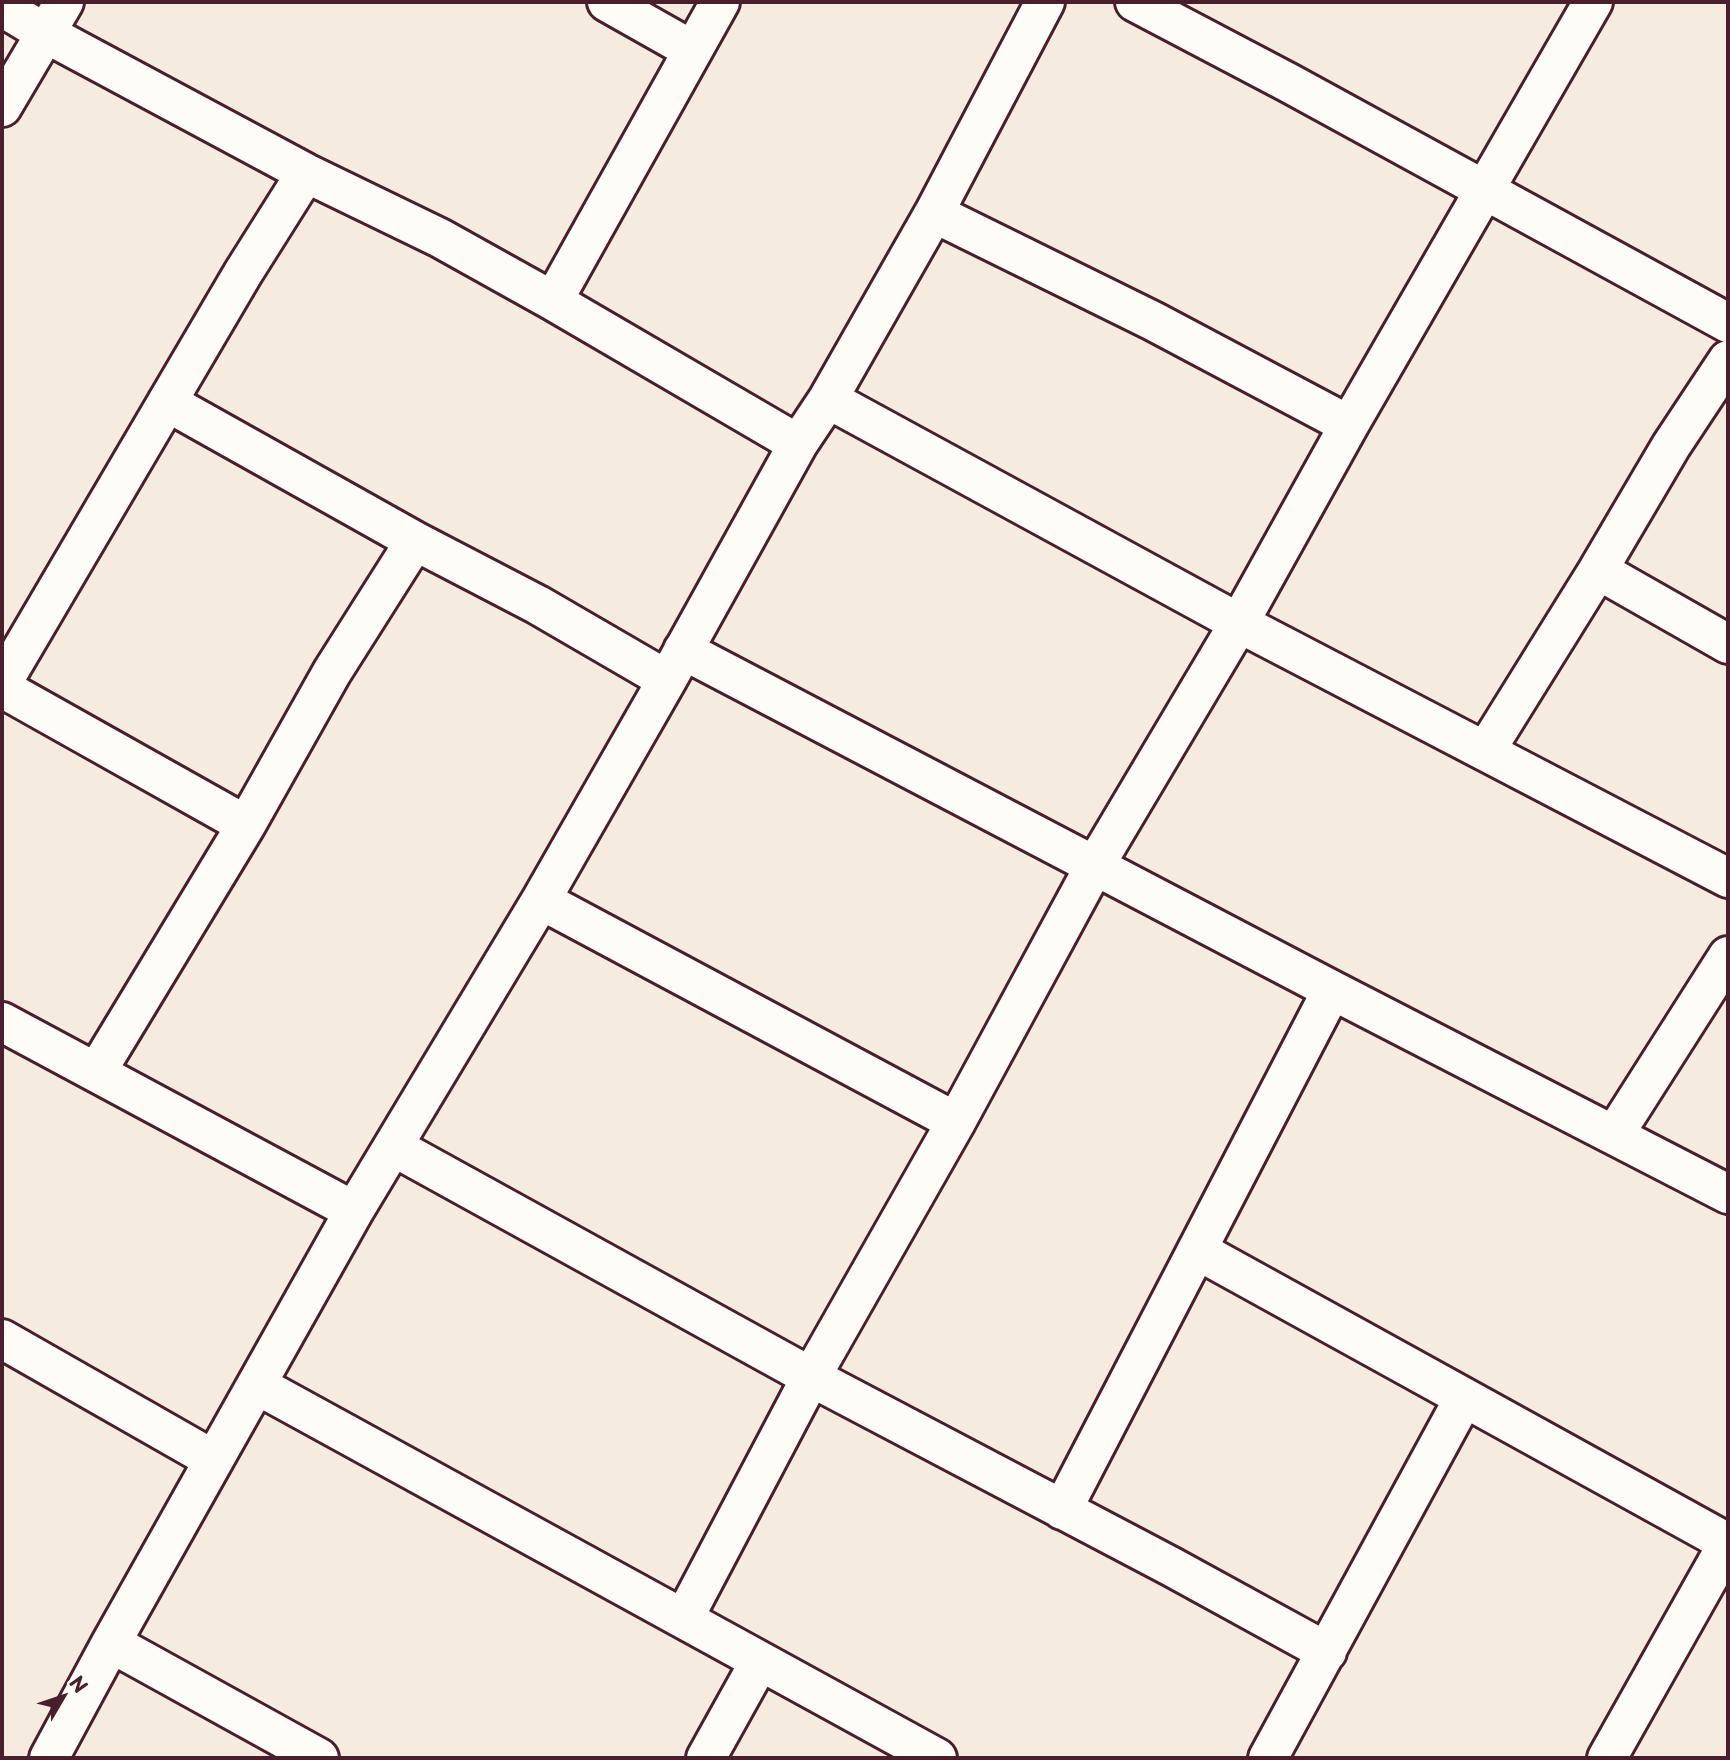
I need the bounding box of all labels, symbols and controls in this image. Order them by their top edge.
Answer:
north arrow [28,1662,98,1732]
text: N [64,1669,95,1698]

